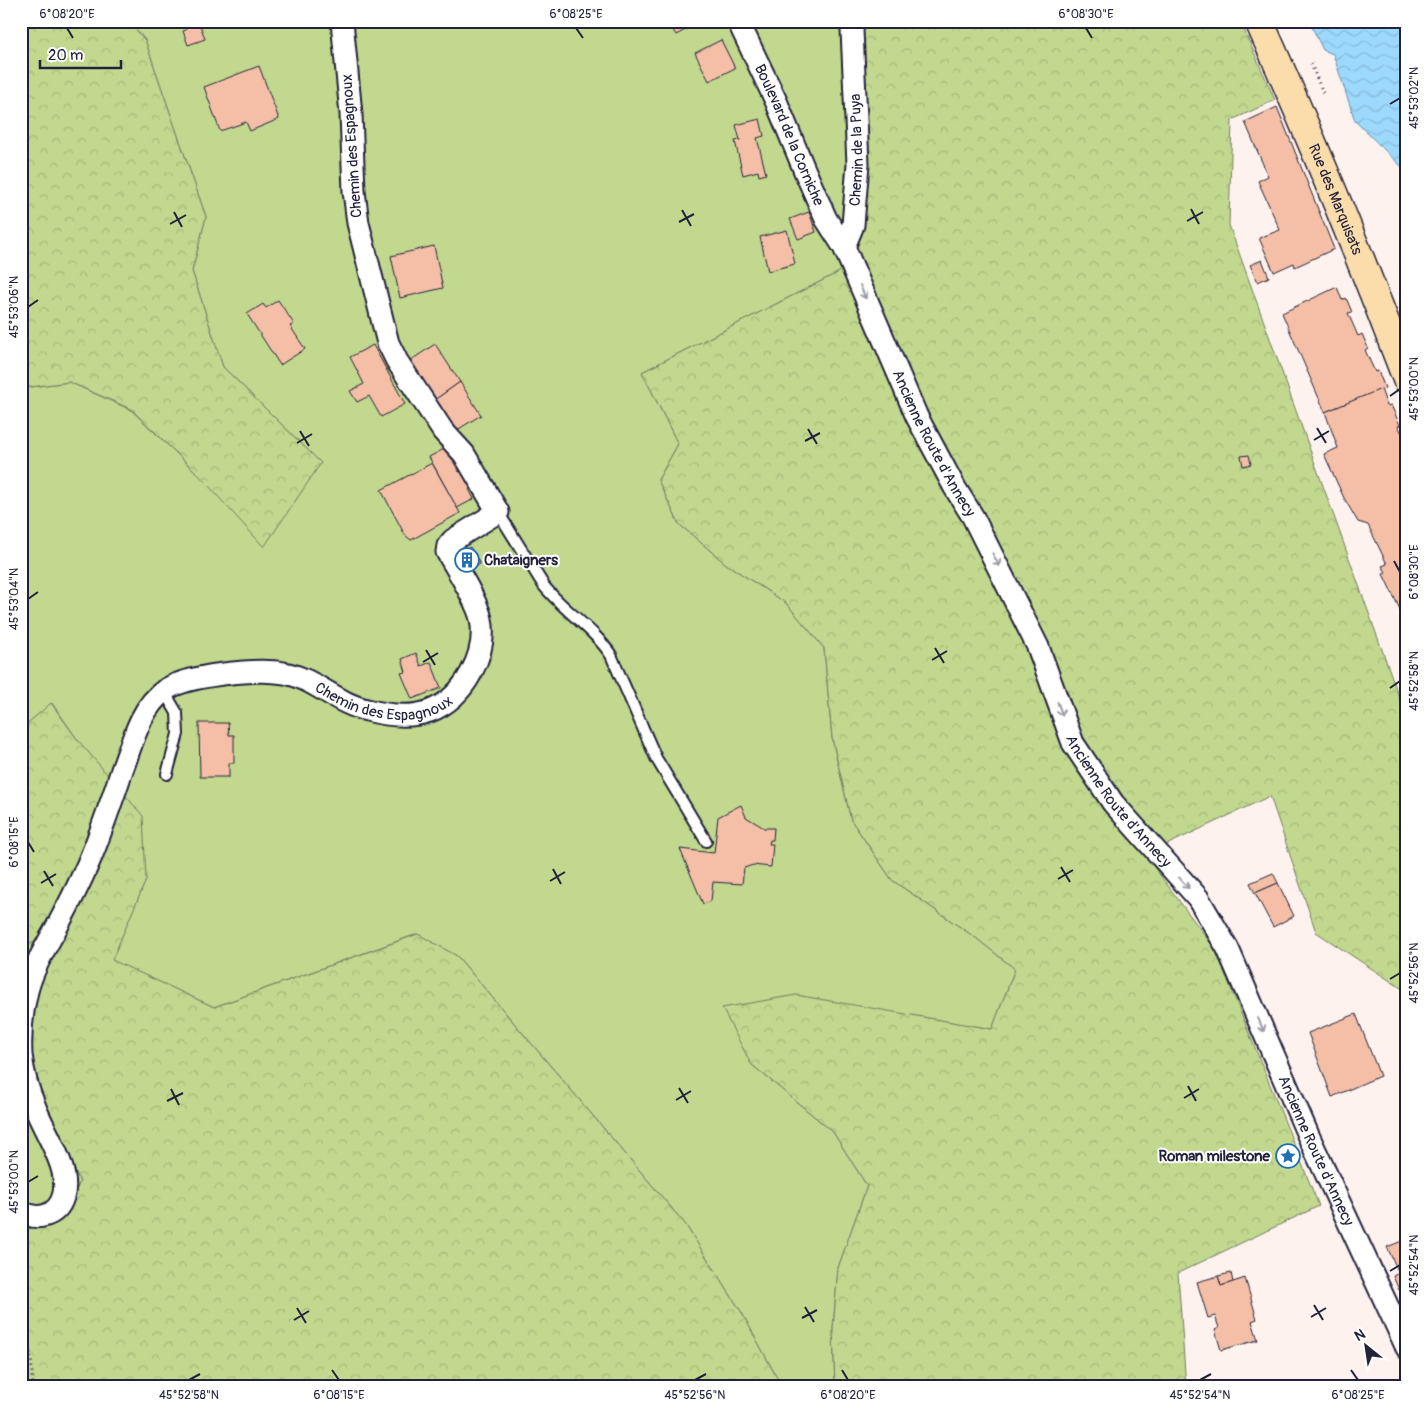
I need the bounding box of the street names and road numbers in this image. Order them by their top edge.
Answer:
street label: Boulevard de la Corniche [750,61,829,209]
street label: Chemin des Espagnoux [338,74,366,218]
street label: Chemin de la Puya [845,93,868,207]
street label: Rue des Marquisats [1304,141,1367,258]
street label: Ancienne Route d'Annecy [888,367,980,521]
street label: Chemin des Espagnoux [312,678,456,725]
street label: Ancienne Route d'Annecy [1061,733,1176,872]
street label: Ancienne Route d'Annecy [1274,1073,1359,1229]

